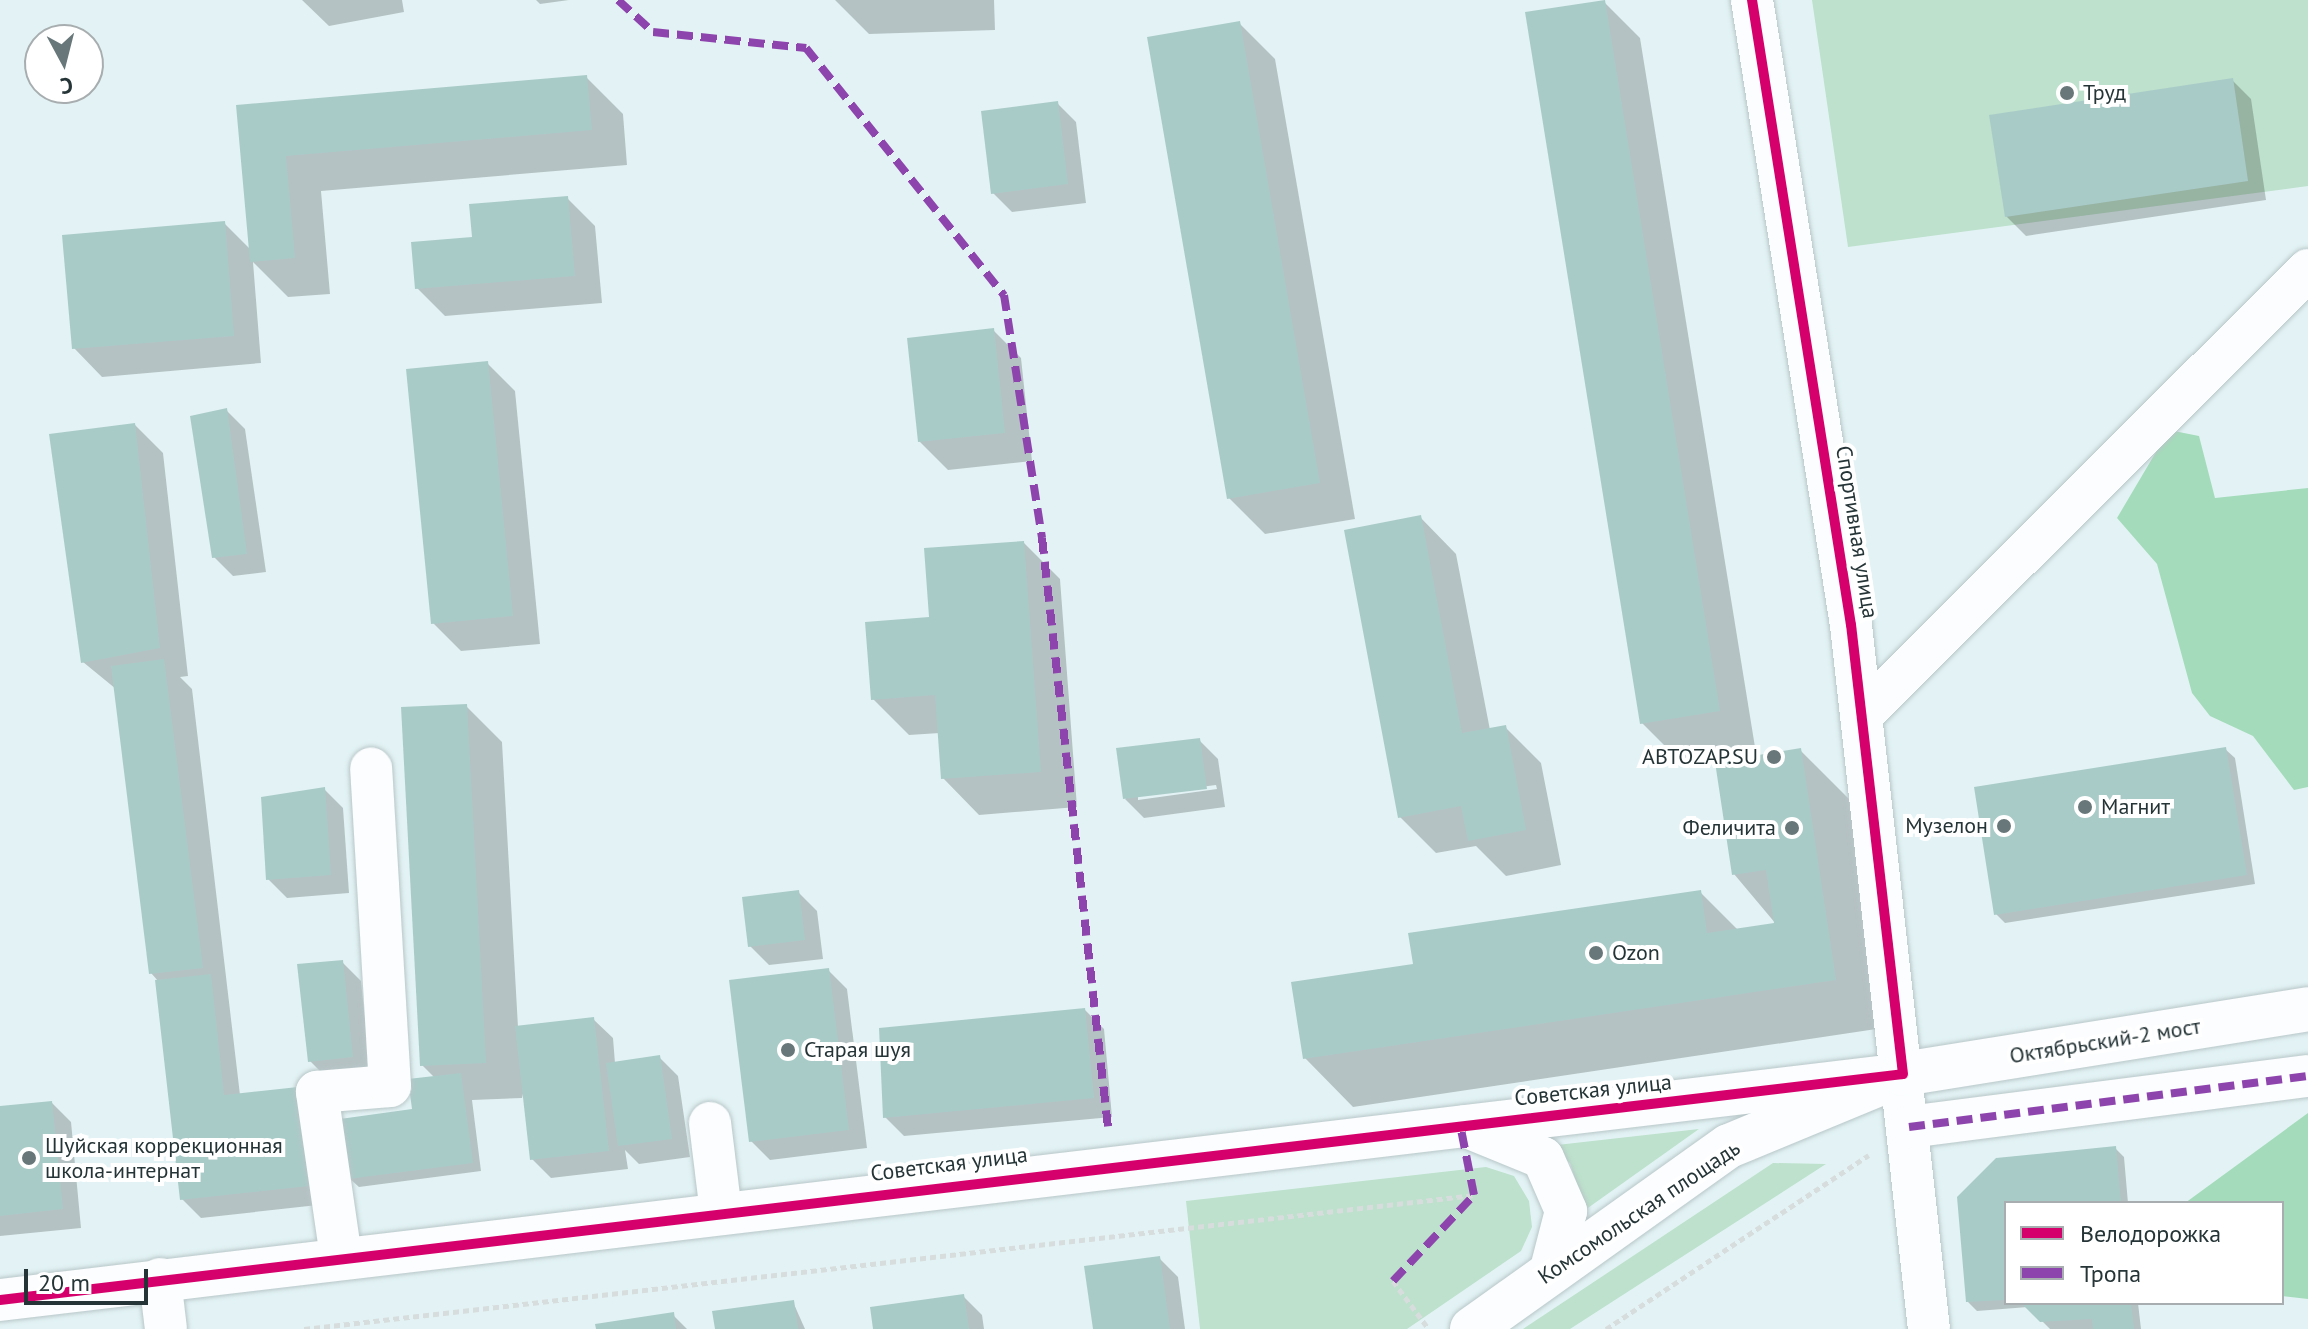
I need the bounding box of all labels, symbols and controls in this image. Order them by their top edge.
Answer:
north arrow [24,24,104,104]
text: С [59,71,74,100]
place label: Труд [2083,80,2126,106]
marker: Труд [2058,84,2076,102]
street label: Спортивная улица [1830,444,1884,620]
place label: АВТОZAP.SU [1642,744,1758,770]
marker: АВТОZAP.SU [1765,748,1783,766]
place label: Магнит [2101,794,2170,820]
marker: Магнит [2076,798,2094,816]
place label: Музелон [1905,813,1988,839]
place label: Феличита [1683,815,1776,841]
marker: Музелон [1995,817,2013,835]
marker: Феличита [1783,819,1801,837]
place label: Ozon [1612,940,1660,966]
marker: Ozon [1587,944,1605,962]
street label: Октябрьский-2 мост [2008,1013,2202,1069]
place label: Старая шуя [804,1037,911,1063]
marker: Старая шуя [779,1041,797,1059]
street label: Советская улица [1513,1069,1673,1111]
place label: Шуйская коррекционная школа-интернат [45,1132,283,1184]
street label: Комсомольская площадь [1533,1135,1745,1289]
street label: Советская улица [869,1141,1029,1187]
marker: Шуйская коррекционная школа-интернат [20,1149,38,1167]
legend [2004,1201,2284,1305]
text: Велодорожка [2080,1218,2221,1249]
scale bar [28,1253,152,1303]
text: Тропа [2080,1258,2141,1289]
text: 20 m [38,1267,90,1298]

